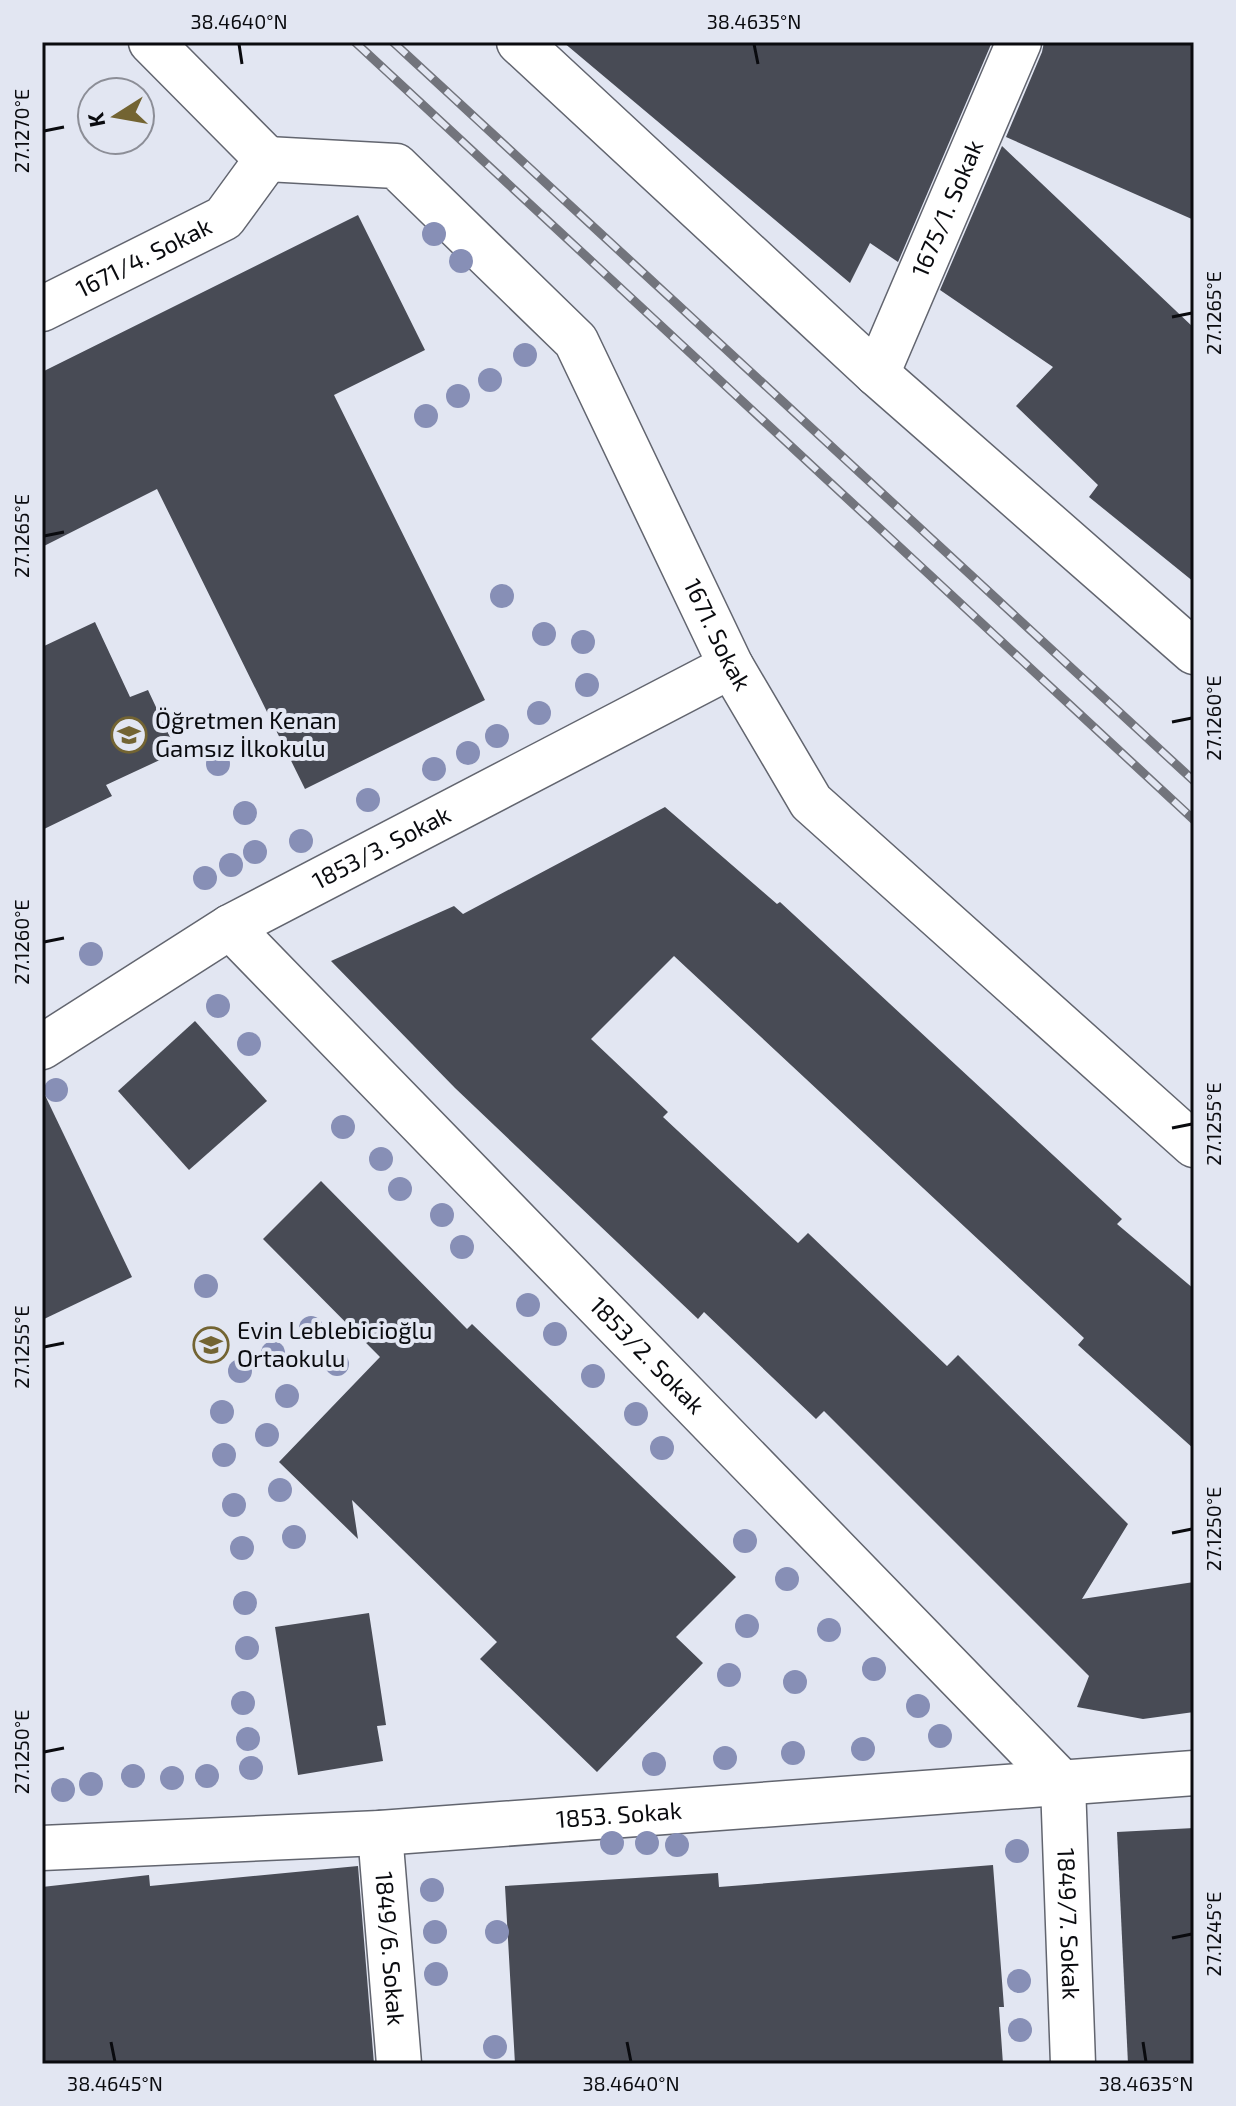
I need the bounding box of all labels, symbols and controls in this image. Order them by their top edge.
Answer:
text: 38.4640°N [190,9,288,33]
text: 38.4635°N [707,9,801,33]
north arrow [76,76,156,156]
text: 27.1270°E [9,89,33,173]
text: K [81,111,109,129]
street label: 1675/1. Sokak [904,135,988,281]
street label: 1671/4. Sokak [71,211,216,303]
text: 27.1265°E [1201,271,1225,355]
text: 27.1265°E [9,494,33,578]
street label: 1671. Sokak [679,574,758,695]
text: 27.1260°E [1201,675,1225,761]
place label: Öğretmen Kenan Gamsız İlkokulu [155,705,337,762]
school or university icon: Öğretmen Kenan Gamsız İlkokulu [110,716,148,754]
street label: 1853/3. Sokak [307,799,455,895]
text: 27.1260°E [9,899,33,985]
text: 27.1255°E [1201,1082,1225,1166]
street label: 1853/2. Sokak [585,1290,711,1419]
text: 27.1255°E [9,1305,33,1389]
place label: Evin Leblebicioğlu Ortaokulu [237,1315,432,1372]
school or university icon: Evin Leblebicioğlu Ortaokulu [192,1326,230,1364]
text: 27.1250°E [1201,1487,1225,1571]
text: 27.1250°E [9,1710,33,1794]
street label: 1853. Sokak [555,1795,683,1833]
street label: 1849/7. Sokak [1052,1847,1087,2000]
street label: 1849/6. Sokak [370,1870,412,2027]
text: 27.1245°E [1201,1892,1225,1976]
text: 38.4645°N [67,2071,163,2095]
text: 38.4640°N [582,2071,680,2095]
text: 38.4635°N [1099,2071,1193,2095]

